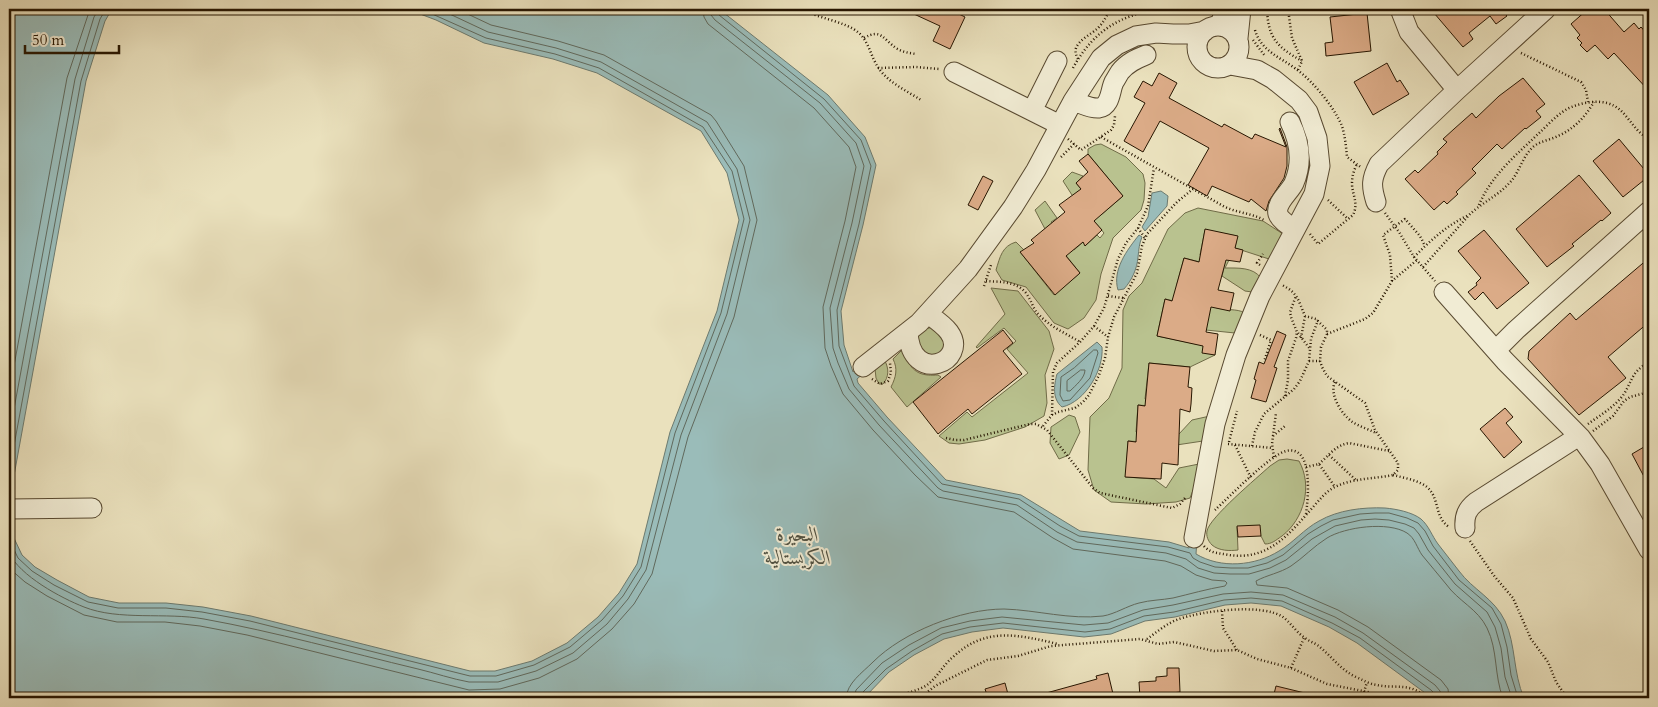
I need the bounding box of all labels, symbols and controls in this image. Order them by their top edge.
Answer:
scale bar [25,22,119,54]
text: 50 m [32,30,64,50]
water label: البحيرة الكريستالية [763,521,831,571]

